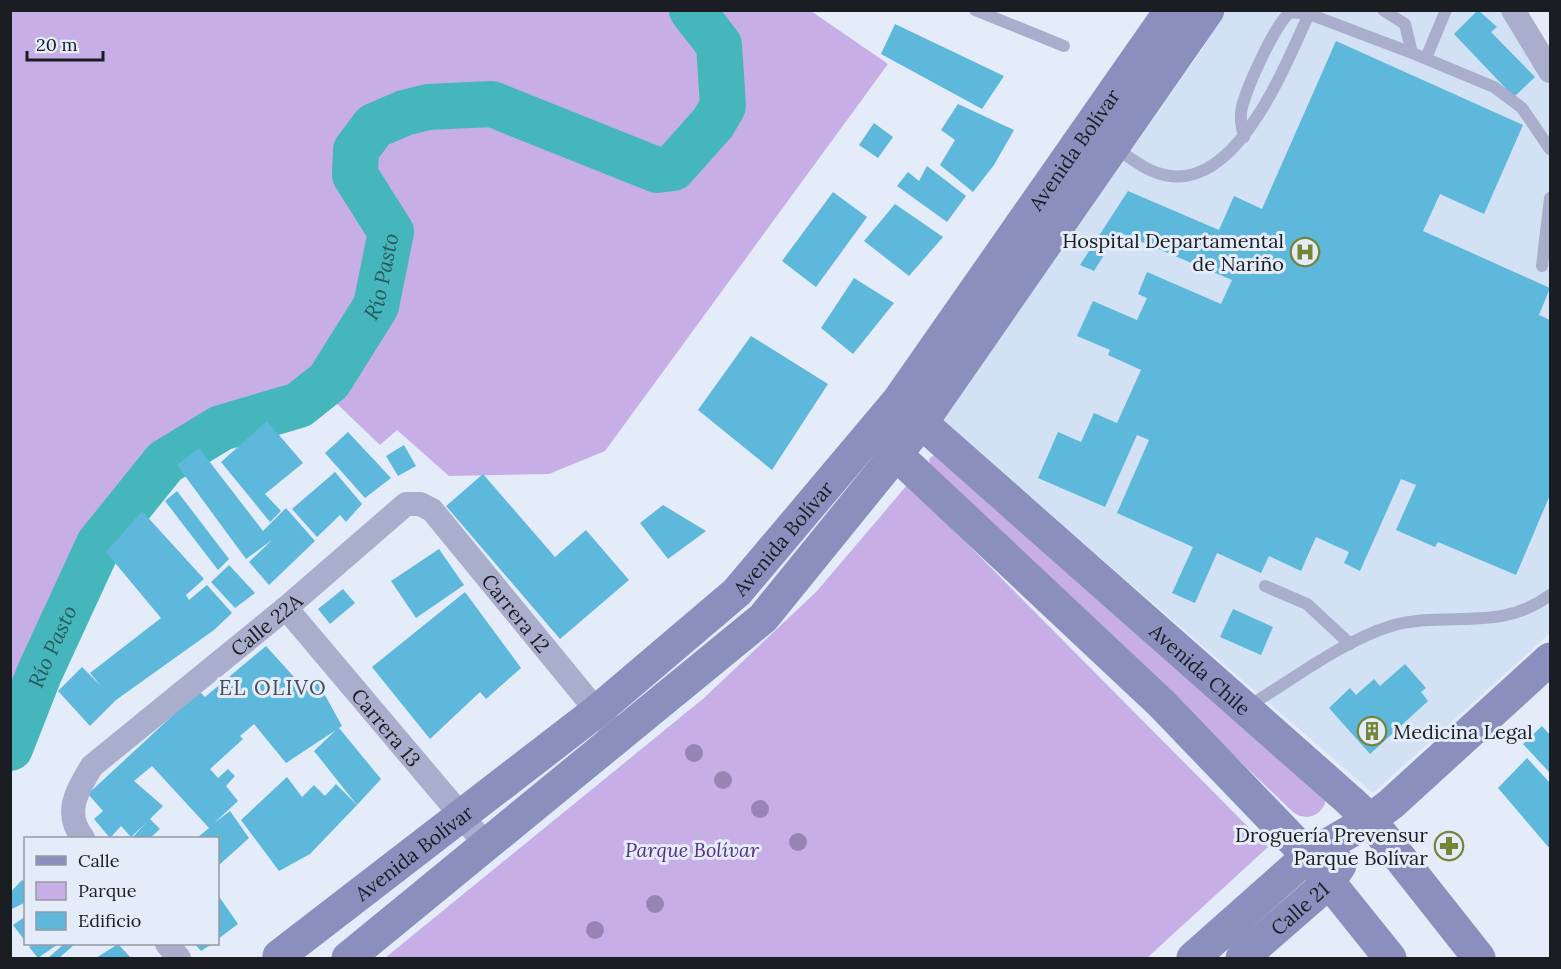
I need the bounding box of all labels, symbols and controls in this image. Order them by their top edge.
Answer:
scale bar [27,24,104,62]
text: 20 m [36,33,78,56]
street label: Avenida Bolívar [1022,83,1125,216]
place label: Hospital Departamental de Nariño [1062,228,1284,276]
water label: Río Pasto [357,231,404,325]
hospital icon: Hospital Departamental de Nariño [1289,236,1321,268]
street label: Avenida Bolívar [727,475,838,601]
street label: Carrera 12 [477,568,556,657]
street label: Calle 22A [225,587,307,661]
water label: Río Pasto [22,601,82,691]
street label: Avenida Chile [1144,617,1256,720]
district label: EL OLIVO [219,674,327,701]
street label: Carrera 13 [346,683,427,772]
building icon: Medicina Legal [1356,715,1388,747]
place label: Medicina Legal [1393,719,1533,744]
street label: Avenida Bolívar [349,799,478,906]
place label: Droguería Prevensur Parque Bolívar [1235,822,1428,870]
pharmacy icon: Droguería Prevensur Parque Bolívar [1433,830,1465,862]
legend [24,837,219,945]
park label: Parque Bolívar [625,837,760,862]
text: Calle [78,849,120,872]
street label: Calle 21 [1265,876,1334,940]
text: Parque [78,879,137,902]
text: Edificio [78,909,141,932]

